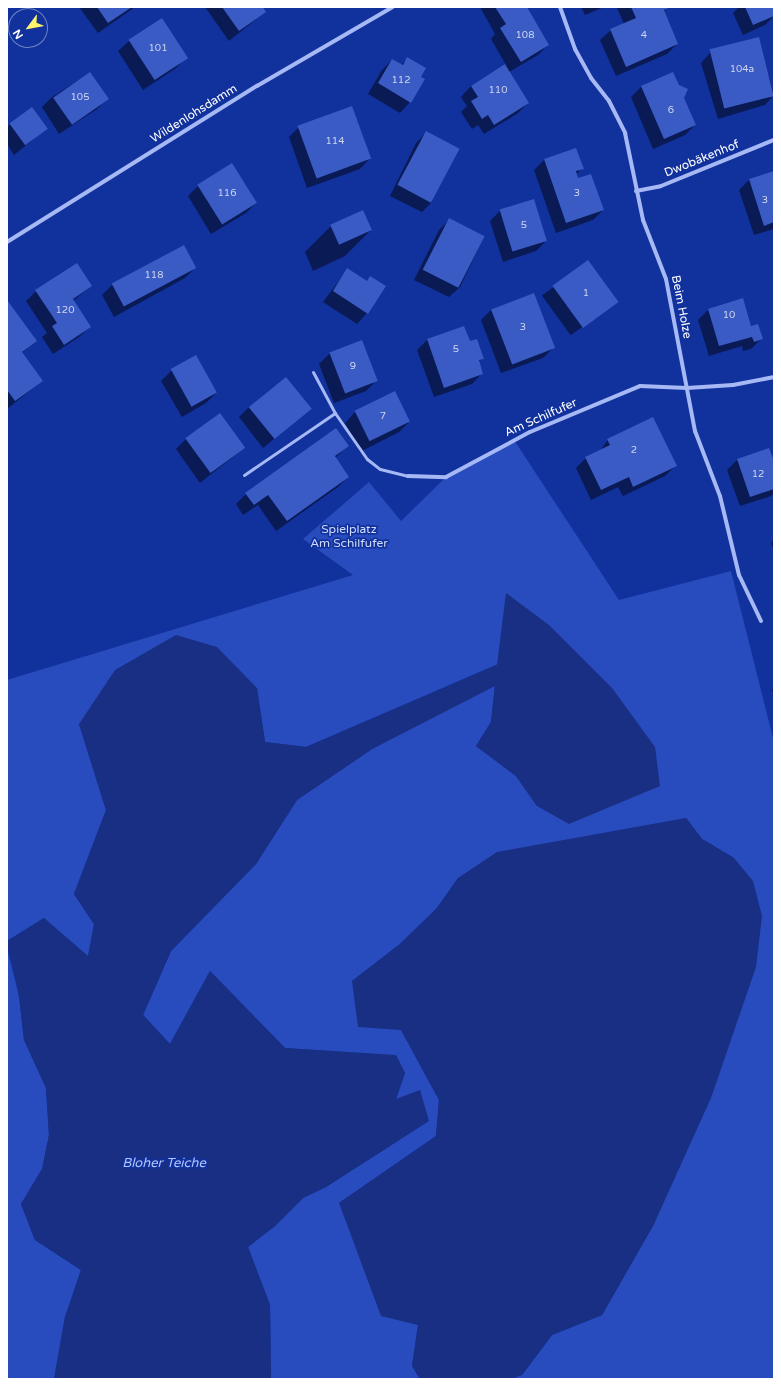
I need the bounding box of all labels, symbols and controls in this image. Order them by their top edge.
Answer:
north arrow [8,8,48,48]
text: N [10,27,26,41]
house number: 108 [516,30,534,42]
house number: 4 [641,30,647,42]
house number: 101 [149,43,167,55]
house number: 104a [730,64,754,76]
house number: 112 [392,75,410,87]
street label: Wildenlohsdamm [148,82,240,146]
house number: 110 [489,85,507,97]
house number: 105 [71,92,89,104]
house number: 6 [668,105,674,117]
house number: 114 [326,136,344,148]
street label: Dwobäkenhof [662,137,742,181]
house number: 116 [218,188,236,200]
house number: 3 [574,188,580,200]
house number: 3 [762,195,768,207]
house number: 5 [521,220,527,232]
house number: 118 [145,270,163,282]
street label: Beim Holze [668,274,694,340]
house number: 1 [583,288,589,300]
house number: 120 [56,305,74,317]
house number: 10 [723,310,735,322]
house number: 3 [520,322,526,334]
house number: 5 [453,344,459,356]
house number: 9 [350,361,356,373]
street label: Am Schilfufer [503,396,579,440]
house number: 7 [380,411,386,423]
house number: 2 [631,445,637,457]
house number: 12 [752,469,764,481]
park label: Spielplatz Am Schilfufer [310,523,388,551]
water label: Bloher Teiche [122,1155,206,1171]

